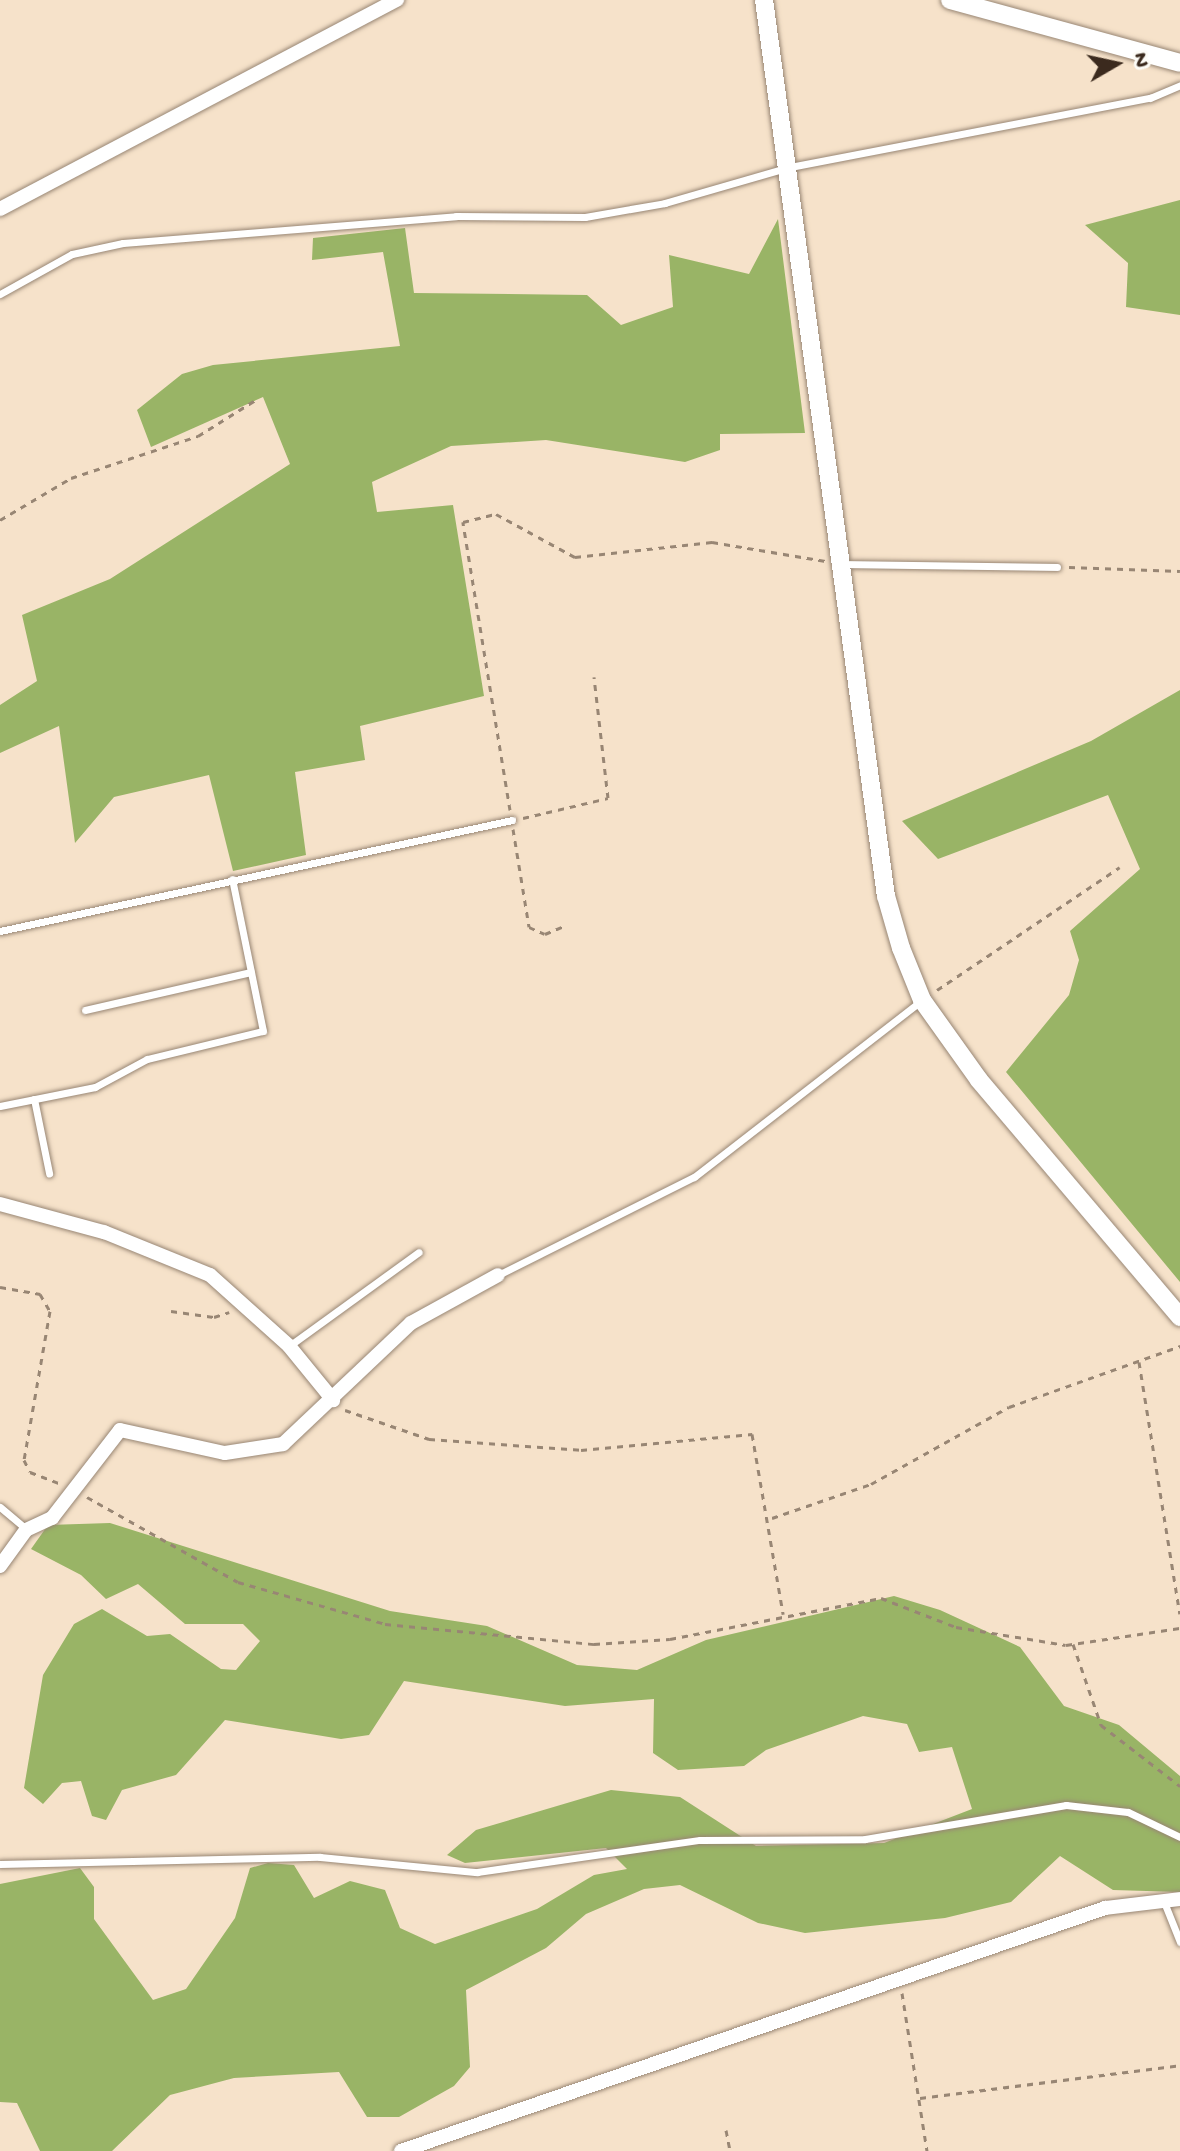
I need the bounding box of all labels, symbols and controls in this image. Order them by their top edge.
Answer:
north arrow [1076,24,1156,104]
text: N [1126,51,1154,69]

